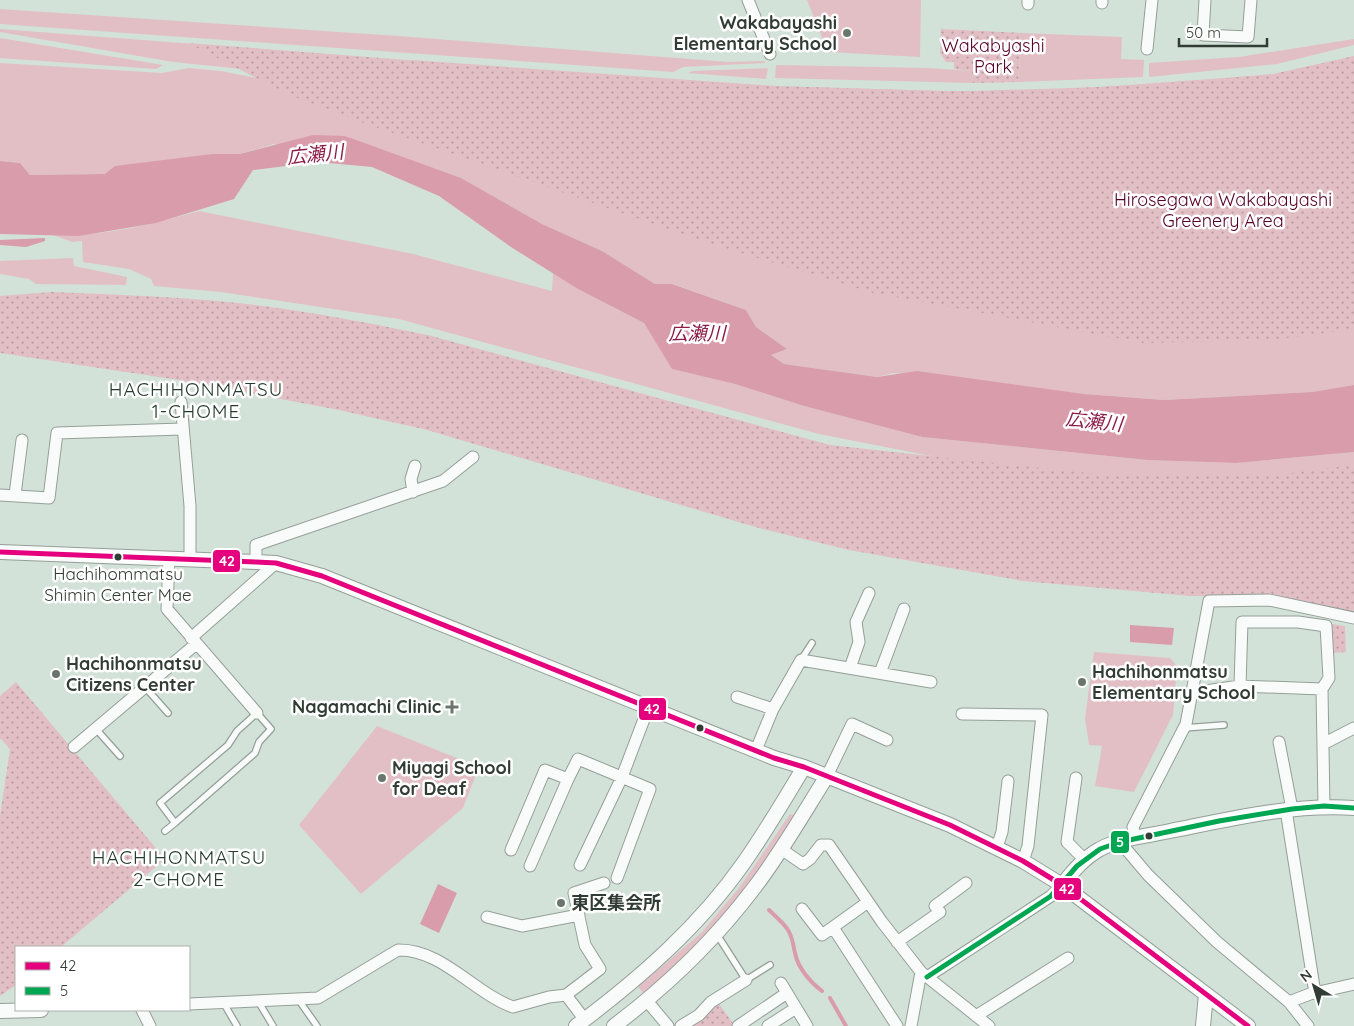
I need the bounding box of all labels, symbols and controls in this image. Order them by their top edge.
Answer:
place label: Wakabayashi Elementary School [673,11,837,55]
scale bar [1179,15,1266,47]
text: 50 m [1186,23,1221,42]
marker: Wakabayashi Elementary School [841,27,853,39]
park label: Wakabyashi Park [941,34,1045,78]
water label: 広瀬川 [285,139,347,169]
park label: Hirosegawa Wakabayashi Greenery Area [1114,188,1332,232]
water label: 広瀬川 [668,321,727,345]
district label: HACHIHONMATSU 1-CHOME [109,377,283,423]
water label: 広瀬川 [1064,406,1126,436]
line badge: 42 [212,549,241,573]
marker: Hachihommatsu Shimin Center Mae [113,552,123,562]
text: 42 [219,552,235,570]
place label: Hachihommatsu Shimin Center Mae [44,563,192,605]
place label: Hachihonmatsu Citizens Center [66,652,202,696]
place label: Hachihonmatsu Elementary School [1092,660,1256,704]
marker: Hachihonmatsu Citizens Center [50,668,62,680]
marker: Hachihonmatsu Elementary School [1076,676,1088,688]
place label: Nagamachi Clinic [292,695,441,718]
line badge: 42 [638,697,667,721]
marker: Nagamachi Clinic [445,700,459,714]
text: 42 [644,700,660,718]
unlabelled marker [695,723,705,733]
place label: Miyagi School for Deaf [392,756,512,800]
marker: Miyagi School for Deaf [376,772,388,784]
line badge: 5 [1110,830,1130,854]
unlabelled marker [1144,831,1154,841]
text: 5 [1116,833,1124,851]
district label: HACHIHONMATSU 2-CHOME [92,845,266,891]
line badge: 42 [1053,877,1082,901]
text: 42 [1059,880,1075,898]
place label: 東区集会所 [571,891,661,914]
marker: 東区集会所 [555,897,567,909]
legend [15,946,190,1011]
text: 42 [60,956,76,975]
north arrow [1289,961,1339,1011]
text: N [1296,965,1316,986]
text: 5 [60,981,68,1000]

